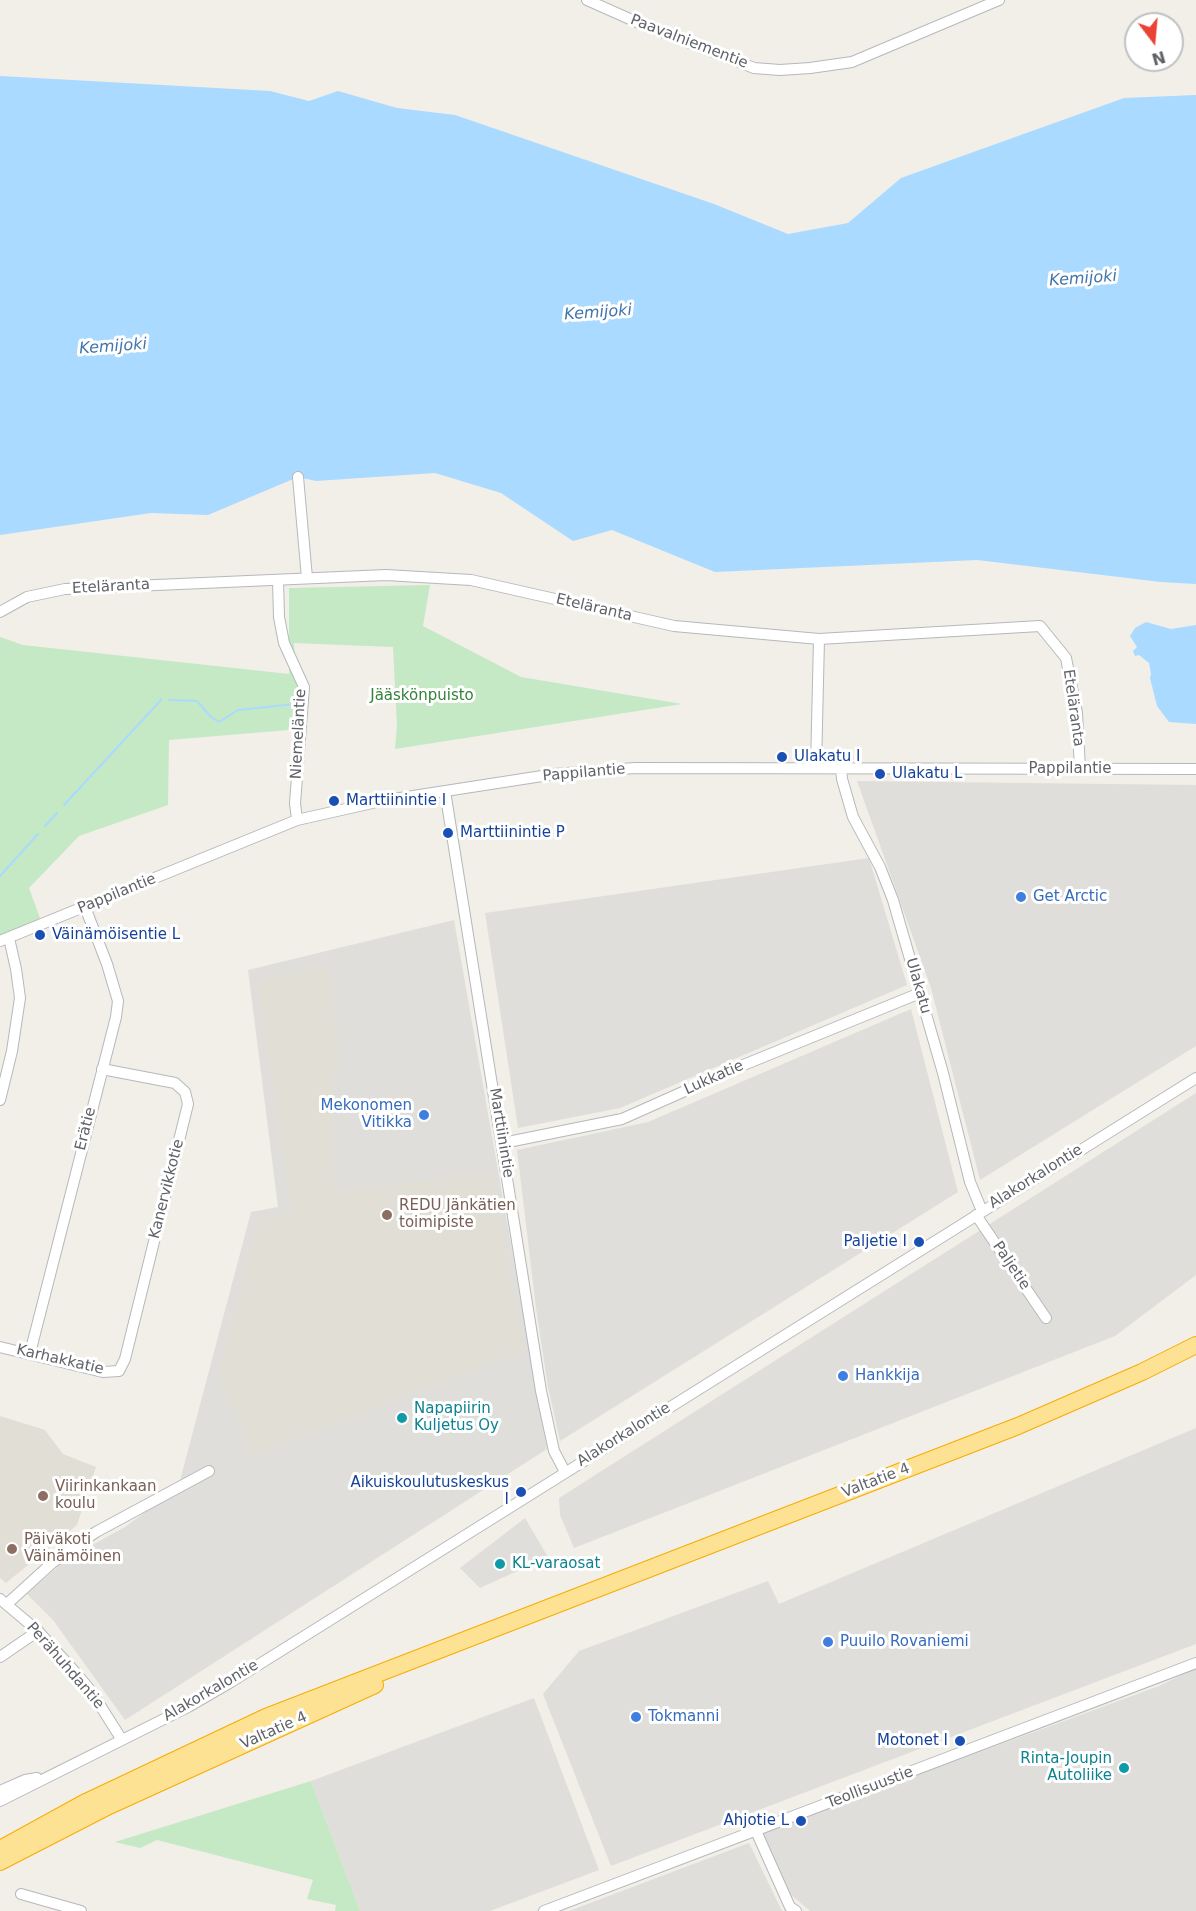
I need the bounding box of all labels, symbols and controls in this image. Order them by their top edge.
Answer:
street label: Paavalniementie [628,11,750,73]
north arrow [1124,12,1184,72]
text: N [1150,47,1168,69]
water label: Kemijoki [1049,267,1117,291]
water label: Kemijoki [564,301,632,325]
water label: Kemijoki [79,335,147,359]
street label: Eteläranta [72,576,150,598]
street label: Eteläranta [554,590,634,626]
street label: Eteläranta [1059,668,1087,748]
park label: Jääskönpuisto [370,687,474,705]
street label: Niemeläntie [288,688,310,780]
place label: Ulakatu I [794,748,861,766]
marker: Ulakatu I [775,750,789,764]
street label: Pappilantie [542,760,626,786]
street label: Pappilantie [1029,760,1111,778]
place label: Ulakatu L [892,765,962,783]
marker: Ulakatu L [873,767,887,781]
place label: Marttiinintie I [346,792,446,810]
marker: Marttiinintie I [327,794,341,808]
place label: Marttiinintie P [460,824,565,842]
marker: Marttiinintie P [441,826,455,840]
street label: Pappilantie [75,870,159,918]
place label: Get Arctic [1033,888,1107,906]
marker: Get Arctic [1014,890,1028,904]
place label: Väinämöisentie L [52,926,180,944]
marker: Väinämöisentie L [33,928,47,942]
street label: Ulakatu [901,956,935,1016]
street label: Lukkatie [681,1057,747,1099]
street label: Marttiinintie [485,1087,517,1179]
place label: Mekonomen Vitikka [320,1097,412,1132]
street label: Erätie [72,1105,100,1153]
marker: Mekonomen Vitikka [417,1108,431,1122]
street label: Kanervikkotie [146,1137,188,1241]
street label: Alakorkalontie [986,1141,1086,1213]
place label: REDU Jänkätien toimipiste [399,1197,516,1232]
marker: REDU Jänkätien toimipiste [380,1208,394,1222]
place label: Paljetie I [843,1233,907,1251]
marker: Paljetie I [912,1235,926,1249]
street label: Paljetie [988,1238,1034,1294]
street label: Karhakkatie [15,1341,105,1379]
place label: Hankkija [855,1367,920,1385]
marker: Hankkija [836,1369,850,1383]
street label: Alakorkalontie [574,1399,674,1471]
place label: Napapiirin Kuljetus Oy [414,1400,499,1435]
marker: Napapiirin Kuljetus Oy [395,1411,409,1425]
street label: Valtatie 4 [840,1460,912,1502]
place label: Aikuiskoulutuskeskus I [350,1474,509,1509]
place label: Viirinkankaan koulu [55,1478,157,1513]
marker: Aikuiskoulutuskeskus I [514,1485,528,1499]
marker: Viirinkankaan koulu [36,1489,50,1503]
place label: Päiväkoti Väinämöinen [24,1531,121,1566]
marker: Päiväkoti Väinämöinen [5,1542,19,1556]
place label: KL-varaosat [512,1555,600,1573]
marker: KL-varaosat [493,1557,507,1571]
street label: Perähuhdantie [22,1619,108,1713]
place label: Puuilo Rovaniemi [840,1633,969,1651]
marker: Puuilo Rovaniemi [821,1635,835,1649]
street label: Alakorkalontie [160,1656,262,1726]
street label: Valtatie 4 [238,1708,310,1754]
place label: Tokmanni [648,1708,719,1726]
marker: Tokmanni [629,1710,643,1724]
place label: Motonet I [877,1732,948,1750]
marker: Motonet I [953,1734,967,1748]
place label: Rinta-Joupin Autoliike [1020,1750,1112,1785]
marker: Rinta-Joupin Autoliike [1117,1761,1131,1775]
street label: Teollisuustie [824,1763,916,1813]
place label: Ahjotie L [723,1812,789,1830]
marker: Ahjotie L [794,1814,808,1828]

